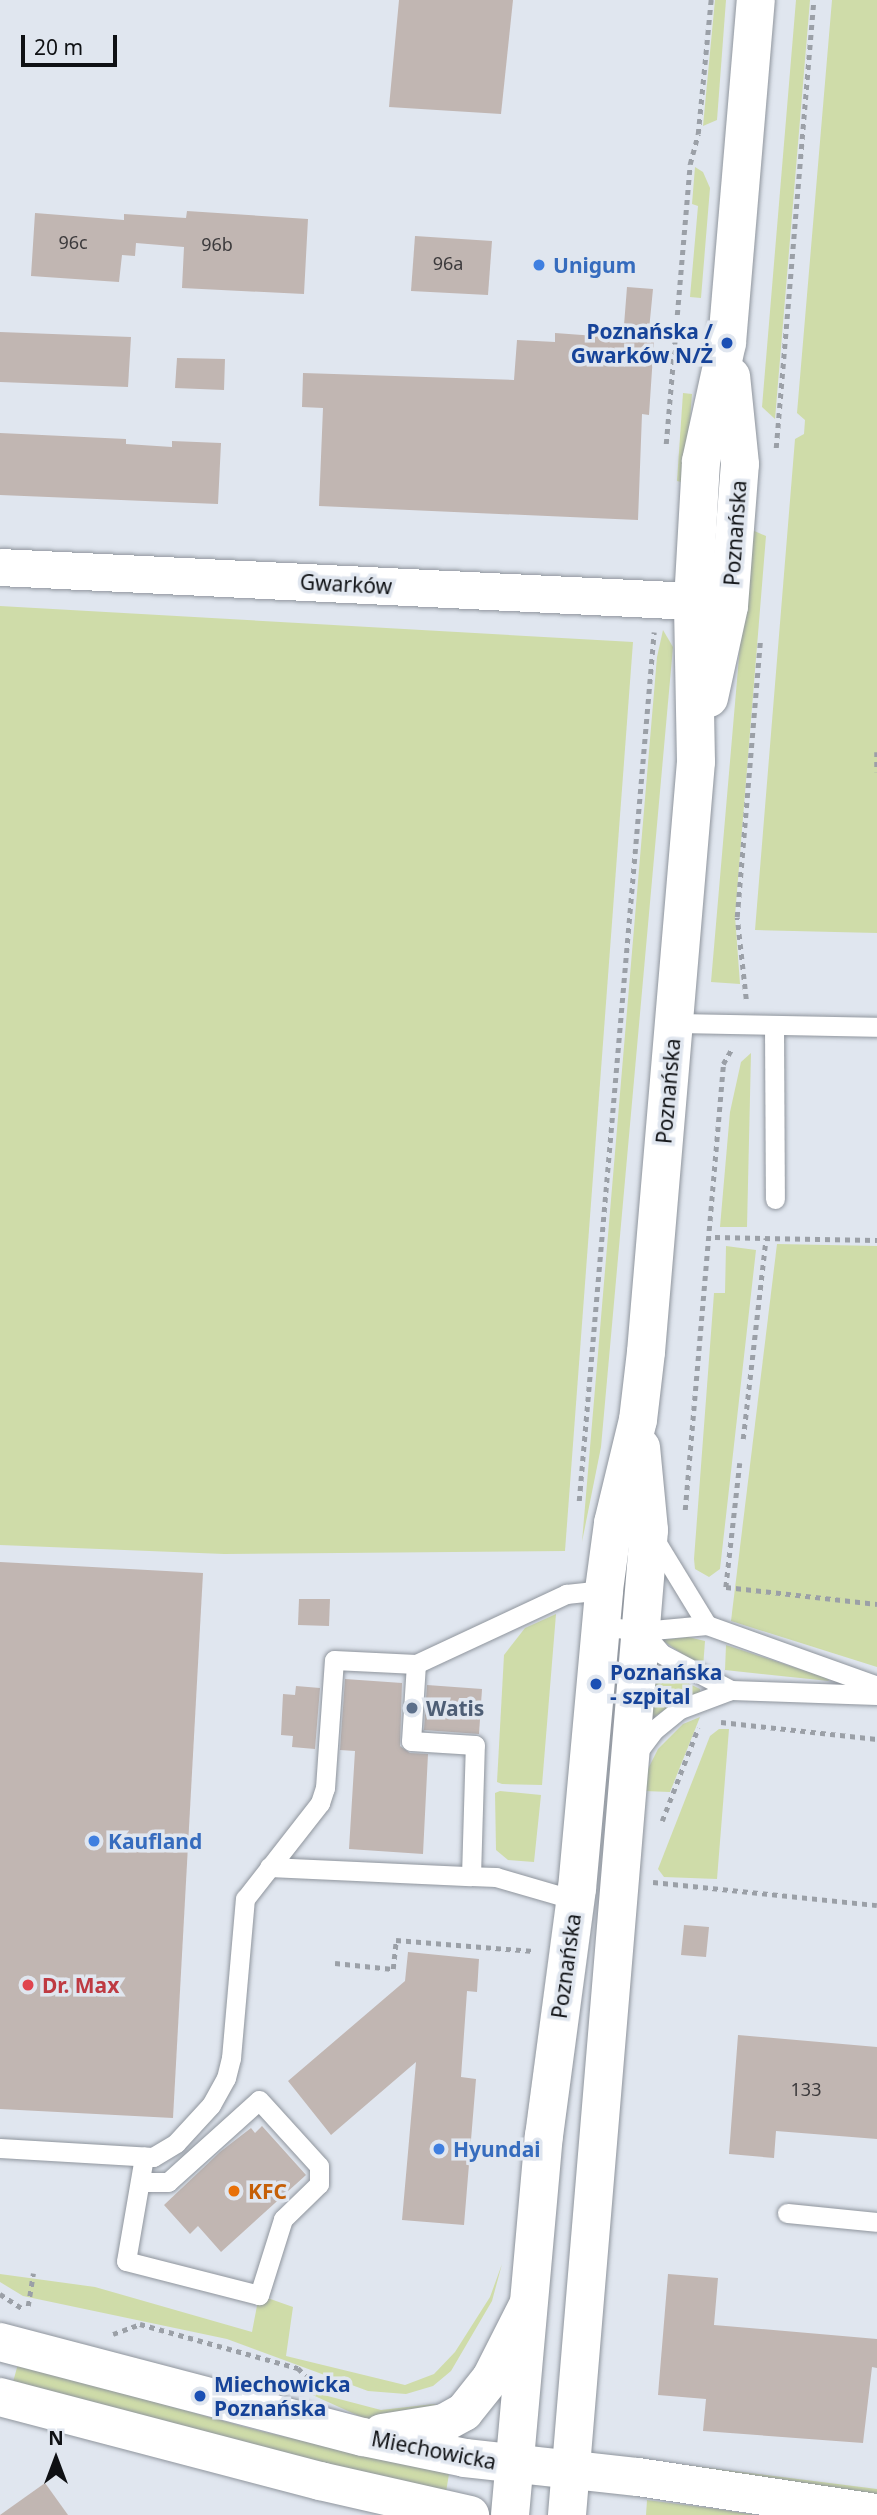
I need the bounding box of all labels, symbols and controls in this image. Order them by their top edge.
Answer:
scale bar [24,21,121,65]
text: 20 m [34,33,83,61]
house number: 96c [58,231,88,253]
house number: 96b [201,233,233,255]
house number: 96a [433,252,463,274]
place label: Unigum [553,252,636,278]
marker: Unigum [531,257,547,273]
place label: Poznańska / Gwarków N/Ż [571,318,713,368]
marker: Poznańska / Gwarków N/Ż [719,335,735,351]
street label: Poznańska [719,479,751,587]
street label: Gwarków [299,569,393,599]
street label: Poznańska [651,1037,685,1145]
place label: Poznańska - szpital [610,1659,722,1709]
marker: Poznańska - szpital [588,1676,604,1692]
place label: Watis [426,1695,484,1721]
marker: Watis [404,1700,420,1716]
place label: Kaufland [108,1828,202,1854]
marker: Kaufland [86,1833,102,1849]
street label: Poznańska [546,1912,586,2020]
place label: Dr. Max [42,1972,119,1998]
marker: Dr. Max [20,1977,36,1993]
house number: 133 [791,2078,821,2100]
place label: Hyundai [453,2136,540,2162]
marker: Hyundai [431,2141,447,2157]
place label: KFC [248,2178,287,2204]
marker: KFC [226,2183,242,2199]
place label: Miechowicka Poznańska [214,2371,350,2421]
marker: Miechowicka Poznańska [192,2388,208,2404]
north arrow [21,2424,91,2494]
text: N [48,2425,64,2451]
street label: Miechowicka [369,2426,499,2474]

